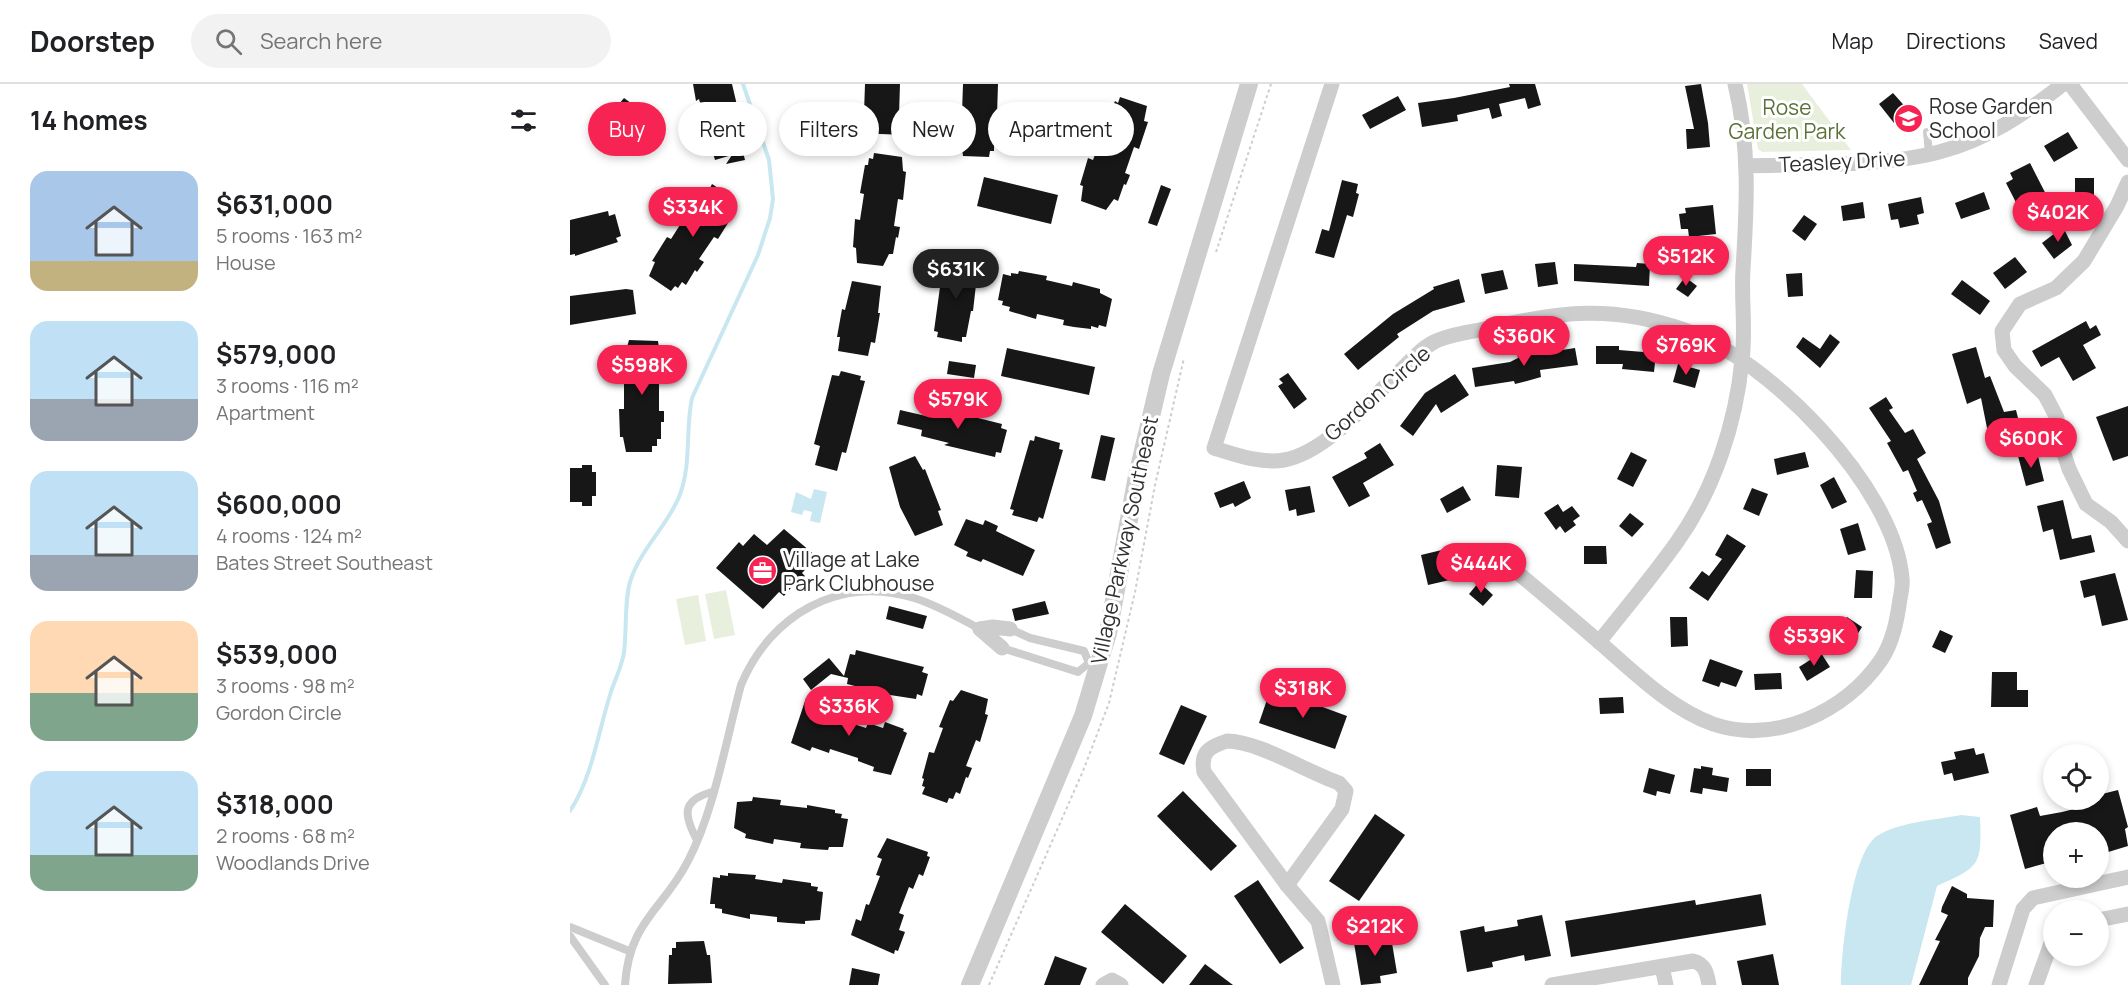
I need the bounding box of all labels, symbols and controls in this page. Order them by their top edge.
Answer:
search box [191,14,611,68]
text: Doorstep [30,22,155,60]
icon: search [212,25,245,58]
text: Search here [260,26,382,56]
text: Map [1832,27,1873,55]
text: Directions [1906,27,2006,55]
text: Saved [2039,27,2098,55]
place label: Rose Garden School [1929,92,2053,144]
park label: Rose Garden Park [1729,93,1846,145]
text: 14 homes [30,102,148,138]
chip: Buy [588,102,666,156]
chip: Rent [678,102,767,156]
chip: Filters [779,102,879,156]
chip: New [891,102,976,156]
chip: Apartment [988,102,1134,156]
school or university icon: Rose Garden School [1892,102,1924,134]
icon: filters [507,104,540,137]
street label: Teasley Drive [1778,144,1906,178]
text: $631,000 [216,186,333,222]
pin: $334K [651,187,735,238]
pin: $402K [2016,192,2100,243]
text: $334K [663,193,723,220]
icon: home [78,195,150,267]
text: $402K [2027,198,2089,225]
text: 5 rooms · 163 m² [216,222,362,249]
pin: $512K [1644,236,1728,287]
text: $512K [1657,242,1715,269]
text: House [216,249,276,276]
pin: $631K [914,249,998,300]
text: $631K [927,255,985,282]
pin: $360K [1482,316,1566,367]
text: $360K [1493,322,1555,349]
pin: $769K [1644,325,1728,376]
text: $769K [1656,331,1716,358]
text: $579,000 [216,336,337,372]
street label: Gordon Circle [1318,339,1436,447]
icon: home [78,345,150,417]
pin: $598K [600,345,684,396]
text: $598K [611,351,673,378]
text: 3 rooms · 116 m² [216,372,359,399]
pin: $579K [916,379,1000,430]
text: $579K [928,385,988,412]
text: Apartment [216,399,315,426]
street label: Village Parkway Southeast [1084,413,1164,667]
pin: $600K [1989,418,2073,469]
text: $600K [1999,424,2063,451]
text: $600,000 [216,486,342,522]
icon: home [78,495,150,567]
text: 4 rooms · 124 m² [216,522,362,549]
pin: $444K [1439,543,1523,594]
place label: Village at Lake Park Clubhouse [783,545,935,597]
text: Bates Street Southeast [216,549,433,576]
text: $444K [1450,549,1512,576]
office icon: Village at Lake Park Clubhouse [746,555,778,587]
pin: $539K [1772,616,1856,667]
text: $539K [1783,622,1845,649]
text: $539,000 [216,636,338,672]
icon: home [78,645,150,717]
pin: $318K [1261,668,1345,719]
text: 3 rooms · 98 m² [216,672,355,699]
text: $318K [1274,674,1332,701]
pin: $336K [807,686,891,737]
text: $336K [818,692,880,719]
text: Gordon Circle [216,699,342,726]
map controls [2043,744,2109,966]
button: locate [2043,744,2109,810]
text: $318,000 [216,786,334,822]
icon: home [78,795,150,867]
text: 2 rooms · 68 m² [216,822,355,849]
button: + [2043,822,2109,888]
text: Woodlands Drive [216,849,370,876]
button: − [2043,900,2109,966]
pin: $212K [1333,906,1417,957]
text: $212K [1346,912,1404,939]

